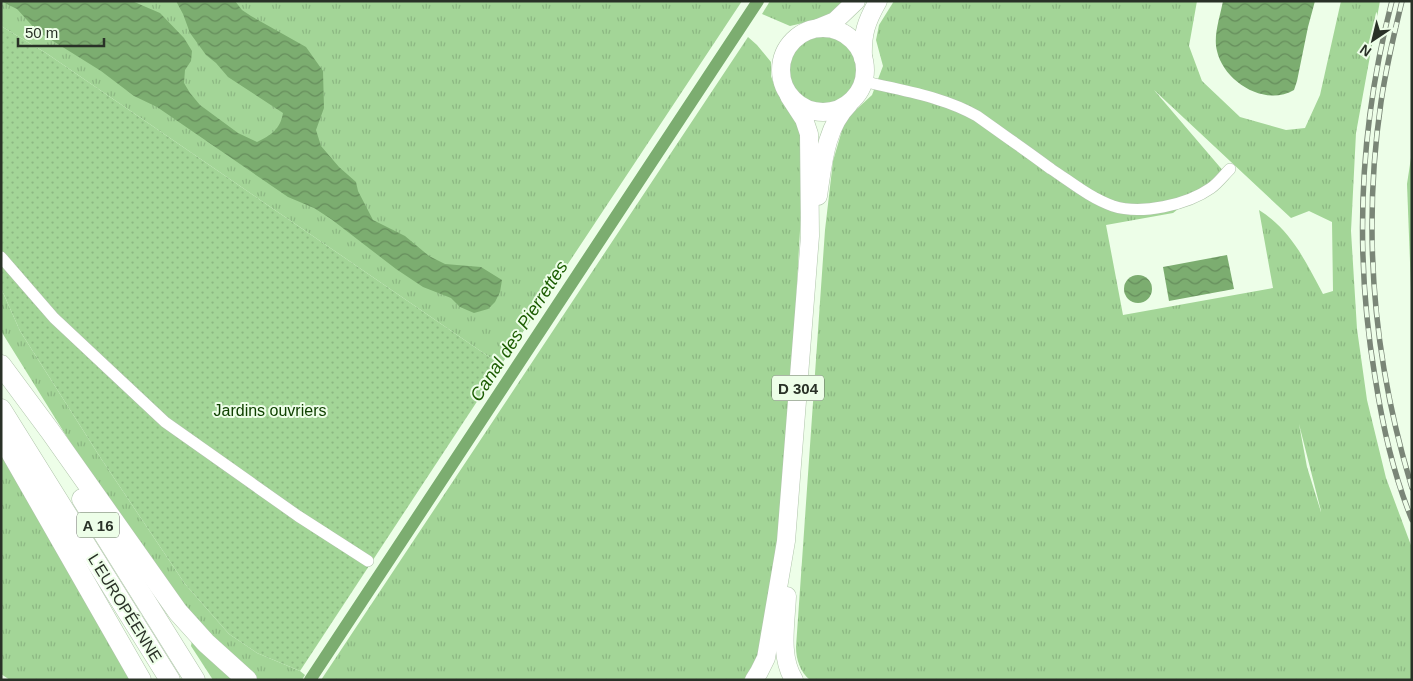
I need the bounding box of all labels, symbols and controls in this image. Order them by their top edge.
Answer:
scale bar [18,15,104,47]
north arrow [1348,15,1398,65]
text: 50 m [25,24,58,41]
text: N [1357,41,1374,60]
water label: Canal des Pierrettes [466,257,572,405]
road number: D 304 [772,376,824,400]
park label: Jardins ouvriers [214,402,326,419]
road number: A 16 [77,512,119,538]
street label: L'EUROPÉENNE [85,550,166,665]

